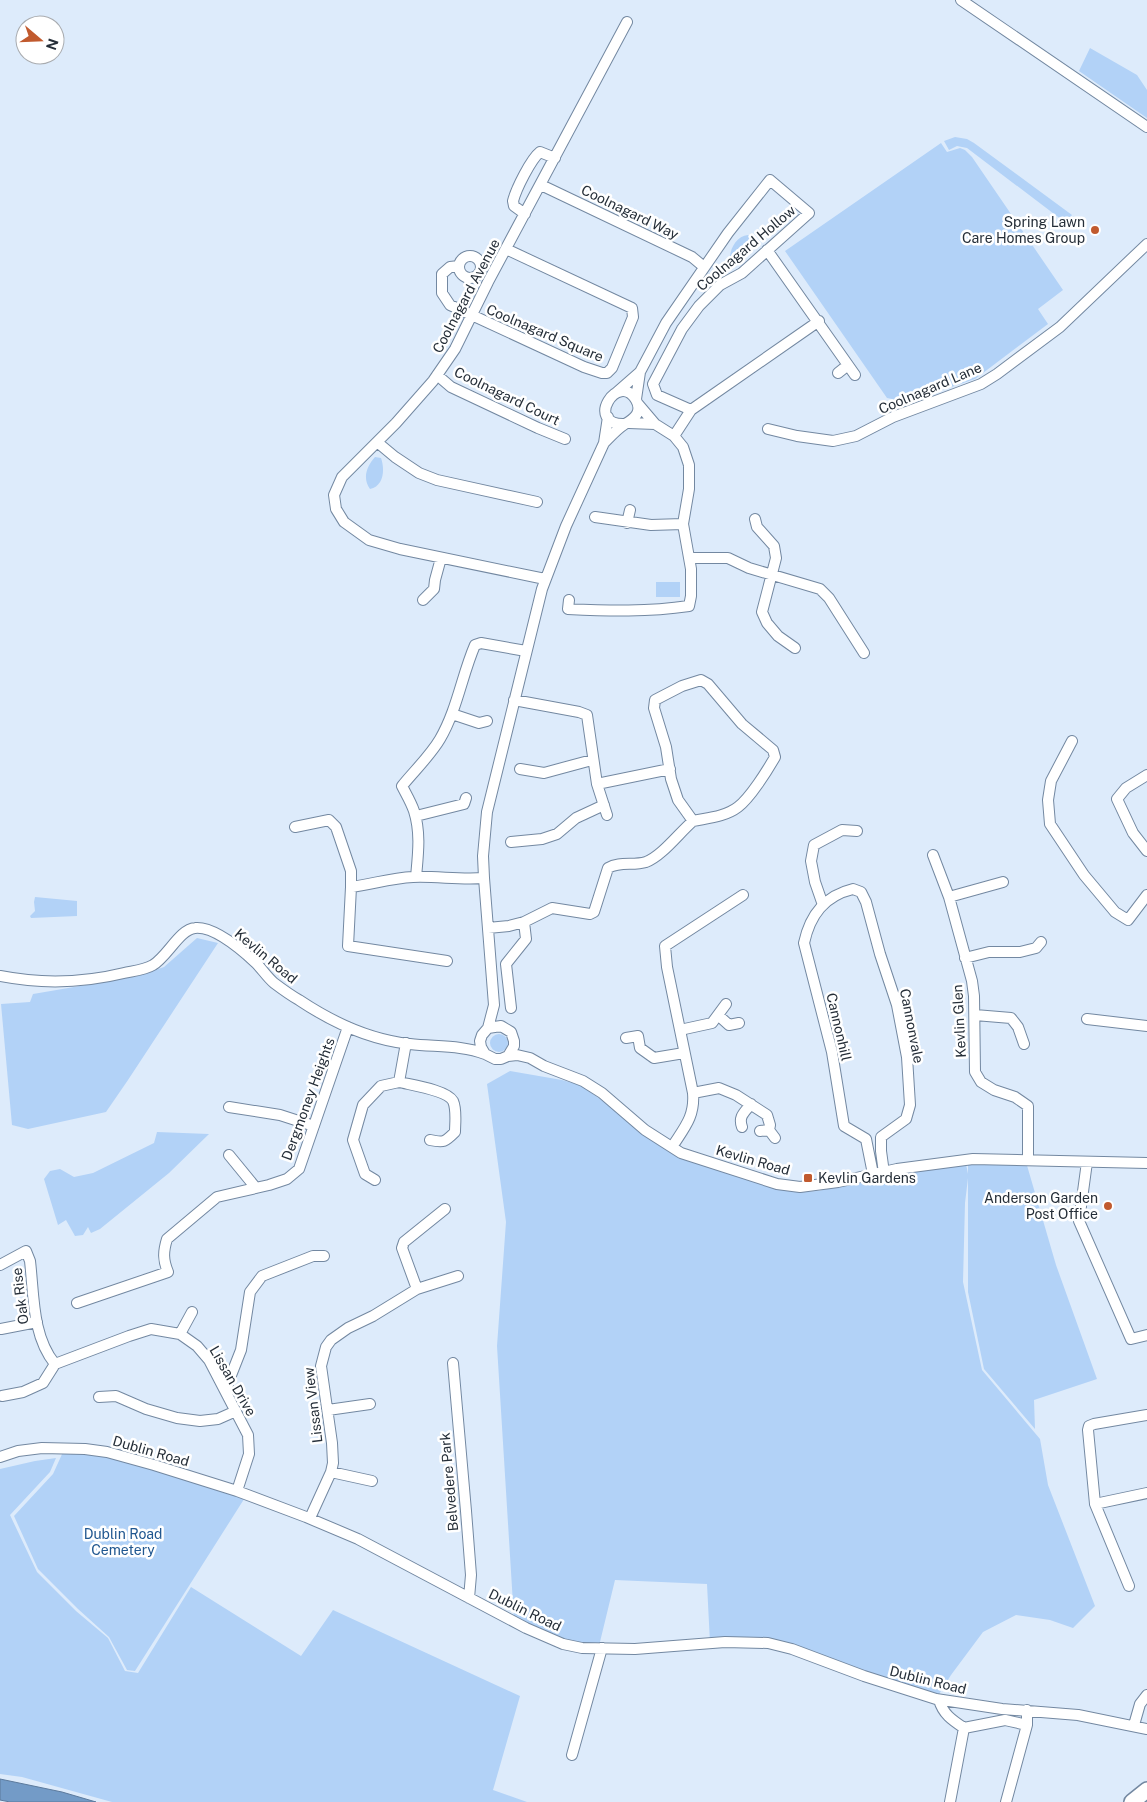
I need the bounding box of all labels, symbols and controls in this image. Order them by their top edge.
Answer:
north arrow [15,15,65,65]
text: N [43,36,62,52]
street label: Coolnagard Way [579,182,682,243]
street label: Coolnagard Hollow [693,202,799,294]
place label: Spring Lawn Care Homes Group [962,214,1085,246]
marker: Spring Lawn Care Homes Group [1089,224,1101,236]
street label: Coolnagard Avenue [429,236,503,356]
street label: Coolnagard Square [484,301,606,365]
street label: Coolnagard Lane [876,359,984,417]
street label: Coolnagard Court [452,364,562,428]
street label: Kevlin Road [232,925,300,987]
street label: Kevlin Glen [949,984,969,1058]
street label: Cannonvale [897,987,927,1065]
street label: Cannonhill [823,991,855,1063]
street label: Dergmoney Heights [278,1035,338,1163]
street label: Kevlin Road [714,1142,792,1178]
place label: Kevlin Gardens [818,1170,916,1186]
marker: Kevlin Gardens [802,1172,814,1184]
place label: Anderson Garden Post Office [984,1190,1098,1222]
marker: Anderson Garden Post Office [1102,1200,1114,1212]
street label: Oak Rise [9,1267,31,1325]
street label: Lissan Drive [206,1343,260,1419]
street label: Lissan View [300,1366,326,1444]
street label: Dublin Road [111,1432,191,1470]
street label: Belvedere Park [437,1432,461,1532]
park label: Dublin Road Cemetery [84,1526,162,1558]
street label: Dublin Road [486,1586,564,1634]
street label: Dublin Road [888,1663,968,1697]

